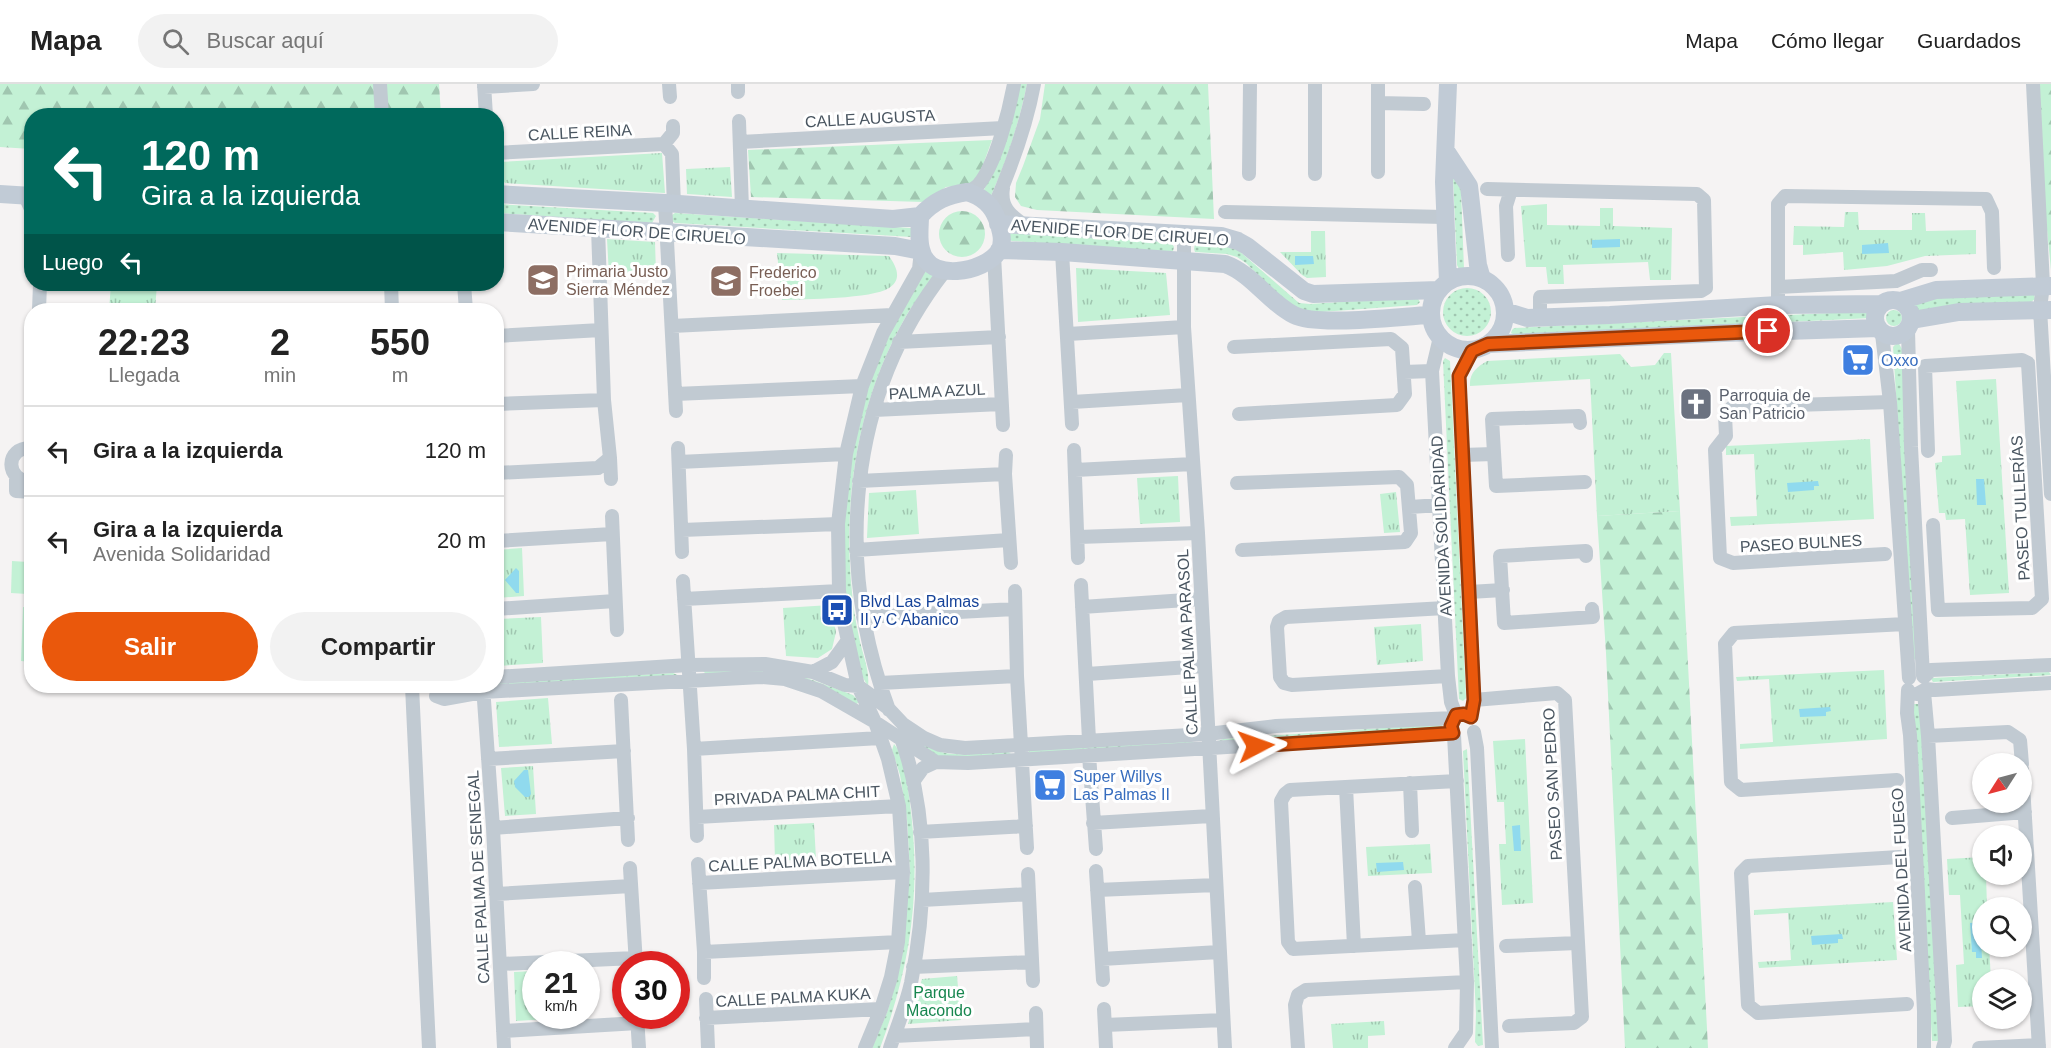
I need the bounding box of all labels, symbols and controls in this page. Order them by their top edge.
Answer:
search box [138,14,558,68]
text: Mapa [30,25,102,56]
icon: search [159,25,192,58]
text: Buscar aquí [207,28,324,53]
text: Mapa [1685,29,1738,52]
text: Cómo llegar [1771,29,1884,52]
text: Guardados [1917,29,2021,52]
street label: CALLE AUGUSTA [804,107,936,130]
street label: CALLE REINA [528,121,633,144]
icon: left [42,132,120,210]
text: 120 m [141,132,260,179]
text: Gira a la izquierda [141,181,360,211]
street label: AVENIDE FLOR DE CIRUELO [527,215,747,248]
street label: AVENIDE FLOR DE CIRUELO [1010,216,1230,249]
icon: left [115,246,148,279]
text: Luego [42,250,103,275]
school or university icon: Primaria Justo Sierra Méndez [525,262,561,298]
place label: Primaria Justo Sierra Méndez [566,263,670,298]
school or university icon: Frederico Froebel [708,263,744,299]
place label: Frederico Froebel [749,264,817,299]
pin [1742,305,1793,356]
icon: arrive [1751,314,1784,347]
text: 22:23 [98,322,190,363]
text: 2 [270,322,290,363]
text: 550 [370,322,430,363]
supermarket icon: Oxxo [1840,342,1876,378]
place label: Oxxo [1881,352,1918,369]
text: Llegada [108,364,180,386]
text: min [264,364,296,386]
text: m [392,364,408,386]
street label: PALMA AZUL [888,380,986,403]
church icon: Parroquia de San Patricio [1678,386,1714,422]
place label: Parroquia de San Patricio [1719,387,1811,422]
icon: left [42,435,75,468]
street label: AVENIDA SOLIDARIDAD [1428,435,1455,617]
street label: PASEO TULLERÍAS [2007,435,2033,581]
text: Gira a la izquierda [93,438,283,463]
text: 120 m [425,438,486,463]
text: Gira a la izquierda [93,517,283,542]
icon: left [42,525,75,558]
text: 20 m [437,528,486,553]
street label: PASEO BULNES [1739,532,1863,555]
text: Avenida Solidaridad [93,543,271,565]
street label: CALLE PALMA PARASOL [1174,548,1201,735]
bus stop icon: Blvd Las Palmas II y C Abanico [819,592,855,628]
place label: Blvd Las Palmas II y C Abanico [860,593,979,628]
button: Salir [42,612,258,681]
button: Compartir [270,612,486,681]
street label: PASEO SAN PEDRO [1540,707,1565,861]
position arrow [1224,714,1288,778]
north arrow [1972,753,2032,813]
map controls [1972,753,2032,1029]
supermarket icon: Super Willys Las Palmas II [1032,767,1068,803]
place label: Super Willys Las Palmas II [1073,768,1170,803]
street label: CALLE PALMA DE SENEGAL [464,770,493,984]
street label: PRIVADA PALMA CHIT [713,783,881,808]
street label: AVENIDA DEL FUEGO [1889,787,1914,953]
button: sound [1972,825,2032,885]
street label: CALLE PALMA BOTELLA [708,848,893,875]
button: search [1972,897,2032,957]
speed limit sign: 30 [612,951,690,1029]
text: 21 [544,966,578,999]
button: layers [1972,969,2032,1029]
park label: Parque Macondo [906,984,972,1019]
street label: CALLE PALMA KUKA [715,985,871,1010]
text: km/h [545,997,577,1014]

